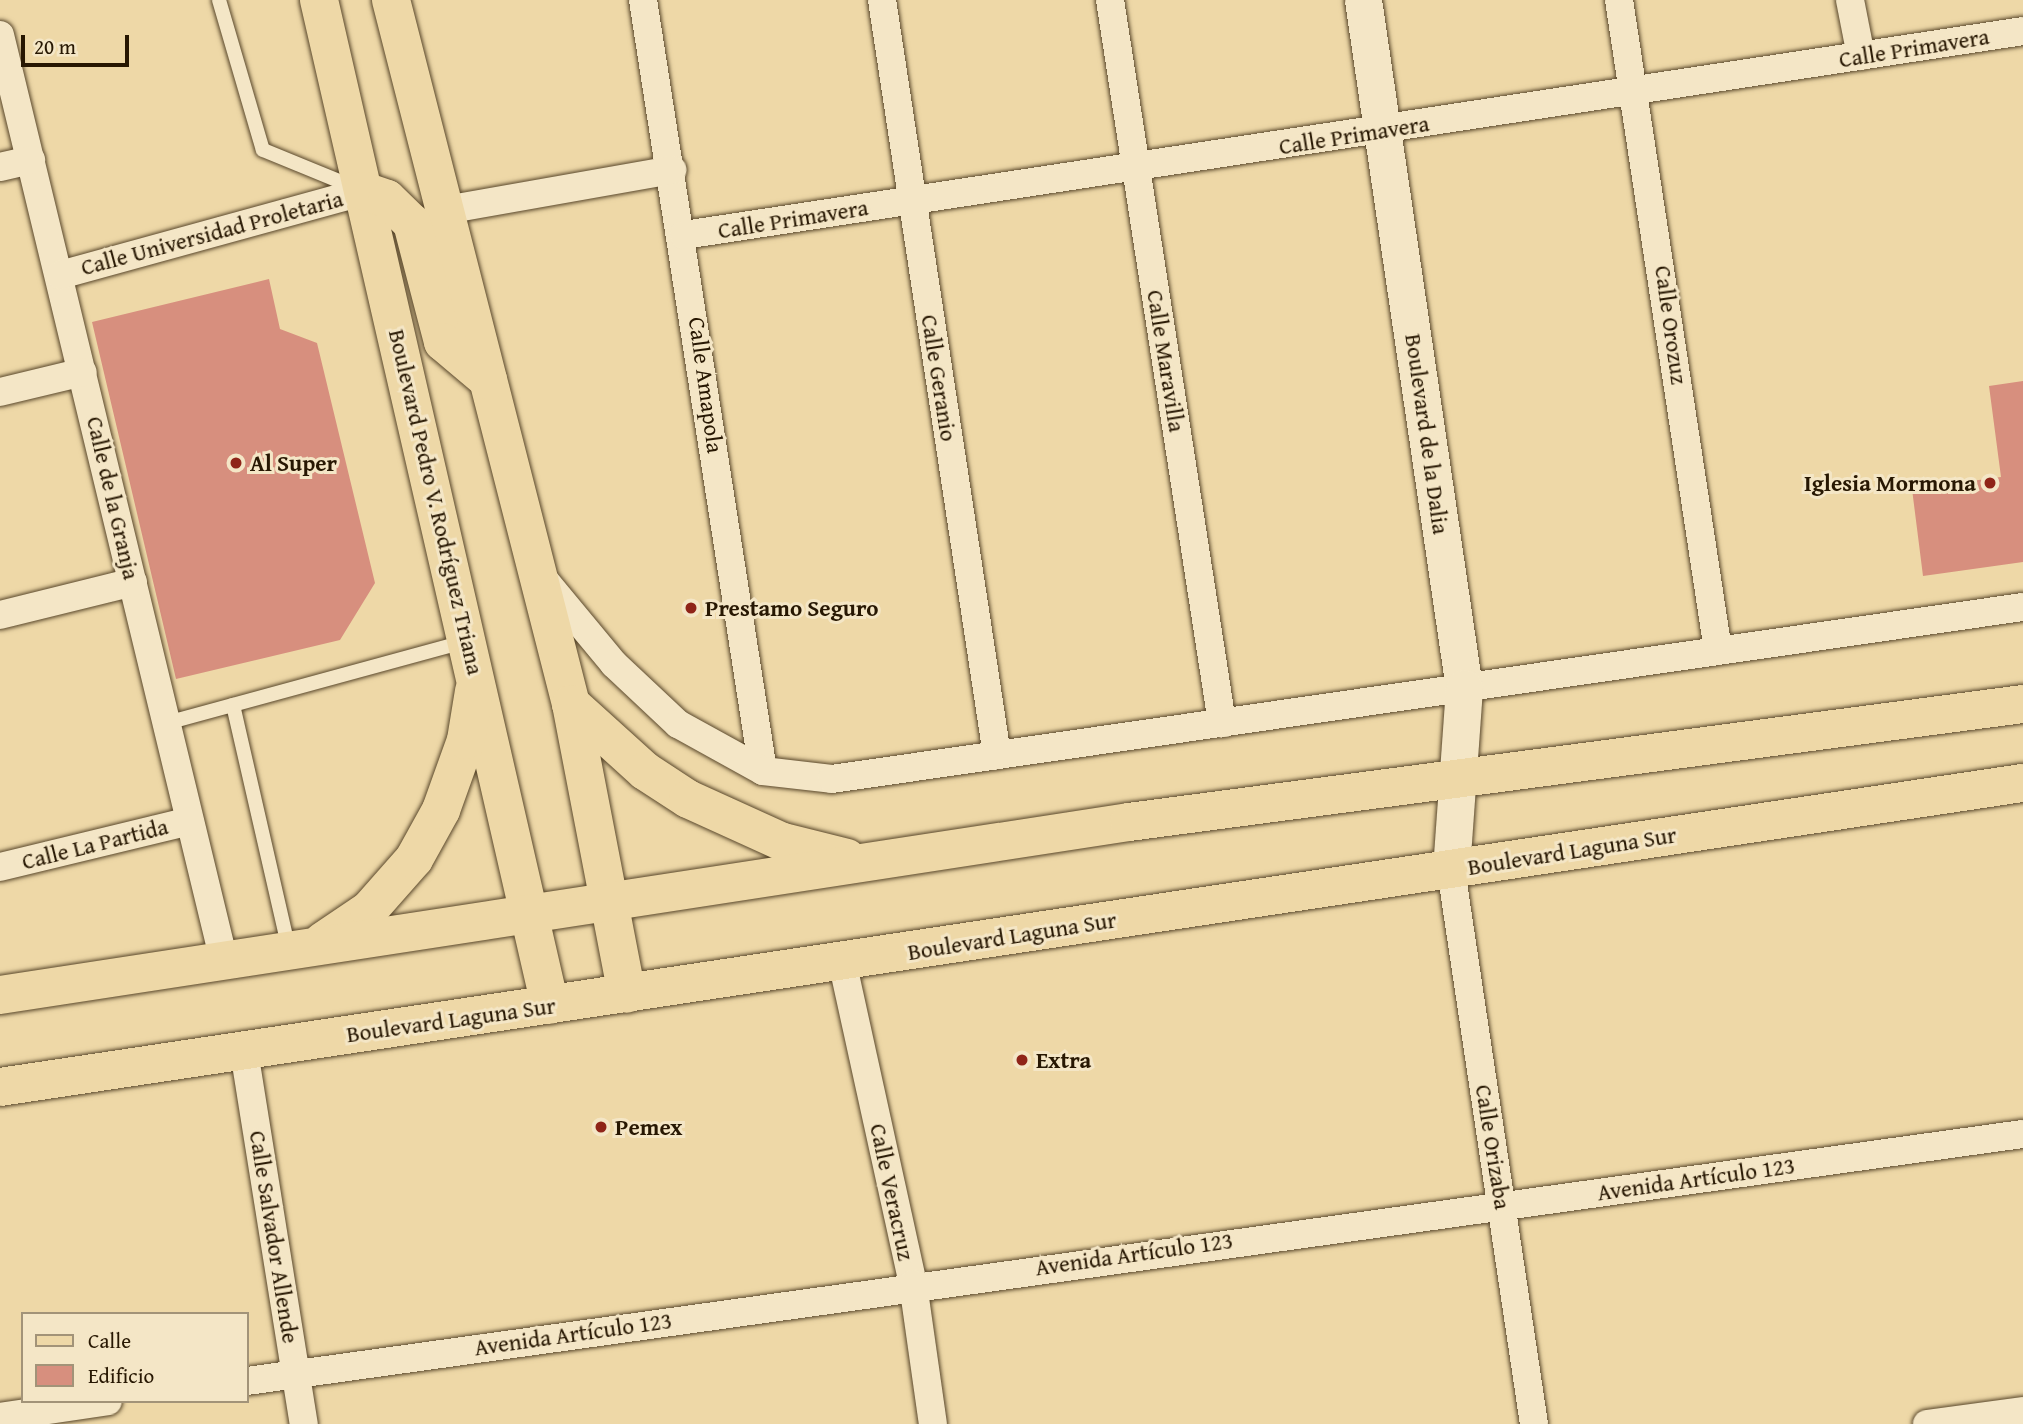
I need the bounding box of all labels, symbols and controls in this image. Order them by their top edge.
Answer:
scale bar [24,21,133,65]
street label: Calle Primavera [1837,23,1991,73]
text: 20 m [34,31,76,62]
street label: Calle Primavera [1277,110,1431,160]
street label: Calle Universidad Proletaria [78,185,346,281]
street label: Calle Primavera [716,194,870,244]
street label: Calle Orozuz [1649,264,1693,386]
street label: Calle Maravilla [1141,288,1191,434]
street label: Calle Geranio [915,313,963,443]
street label: Calle Amapola [683,315,729,455]
street label: Boulevard Pedro V. Rodríguez Triana [383,327,489,677]
street label: Boulevard de la Dalia [1399,332,1455,536]
street label: Calle de la Granja [81,414,145,582]
place label: Al Super [250,449,337,477]
marker: Al Super [228,455,244,471]
place label: Iglesia Mormona [1804,469,1976,497]
marker: Iglesia Mormona [1982,475,1998,491]
place label: Prestamo Seguro [705,594,878,622]
marker: Prestamo Seguro [683,600,699,616]
street label: Calle La Partida [19,812,171,876]
street label: Boulevard Laguna Sur [1466,821,1678,881]
street label: Boulevard Laguna Sur [906,906,1118,966]
street label: Boulevard Laguna Sur [345,992,557,1048]
place label: Extra [1036,1046,1091,1074]
marker: Extra [1014,1052,1030,1068]
street label: Calle Orizaba [1470,1083,1516,1211]
place label: Pemex [615,1113,682,1141]
marker: Pemex [593,1119,609,1135]
street label: Calle Veracruz [864,1121,920,1263]
street label: Calle Salvador Allende [244,1129,304,1345]
street label: Avenida Artículo 123 [1595,1151,1797,1207]
street label: Avenida Artículo 123 [1033,1226,1235,1282]
street label: Avenida Artículo 123 [472,1306,674,1362]
legend [21,1312,248,1403]
text: Calle [88,1325,131,1356]
text: Edificio [88,1360,154,1391]

